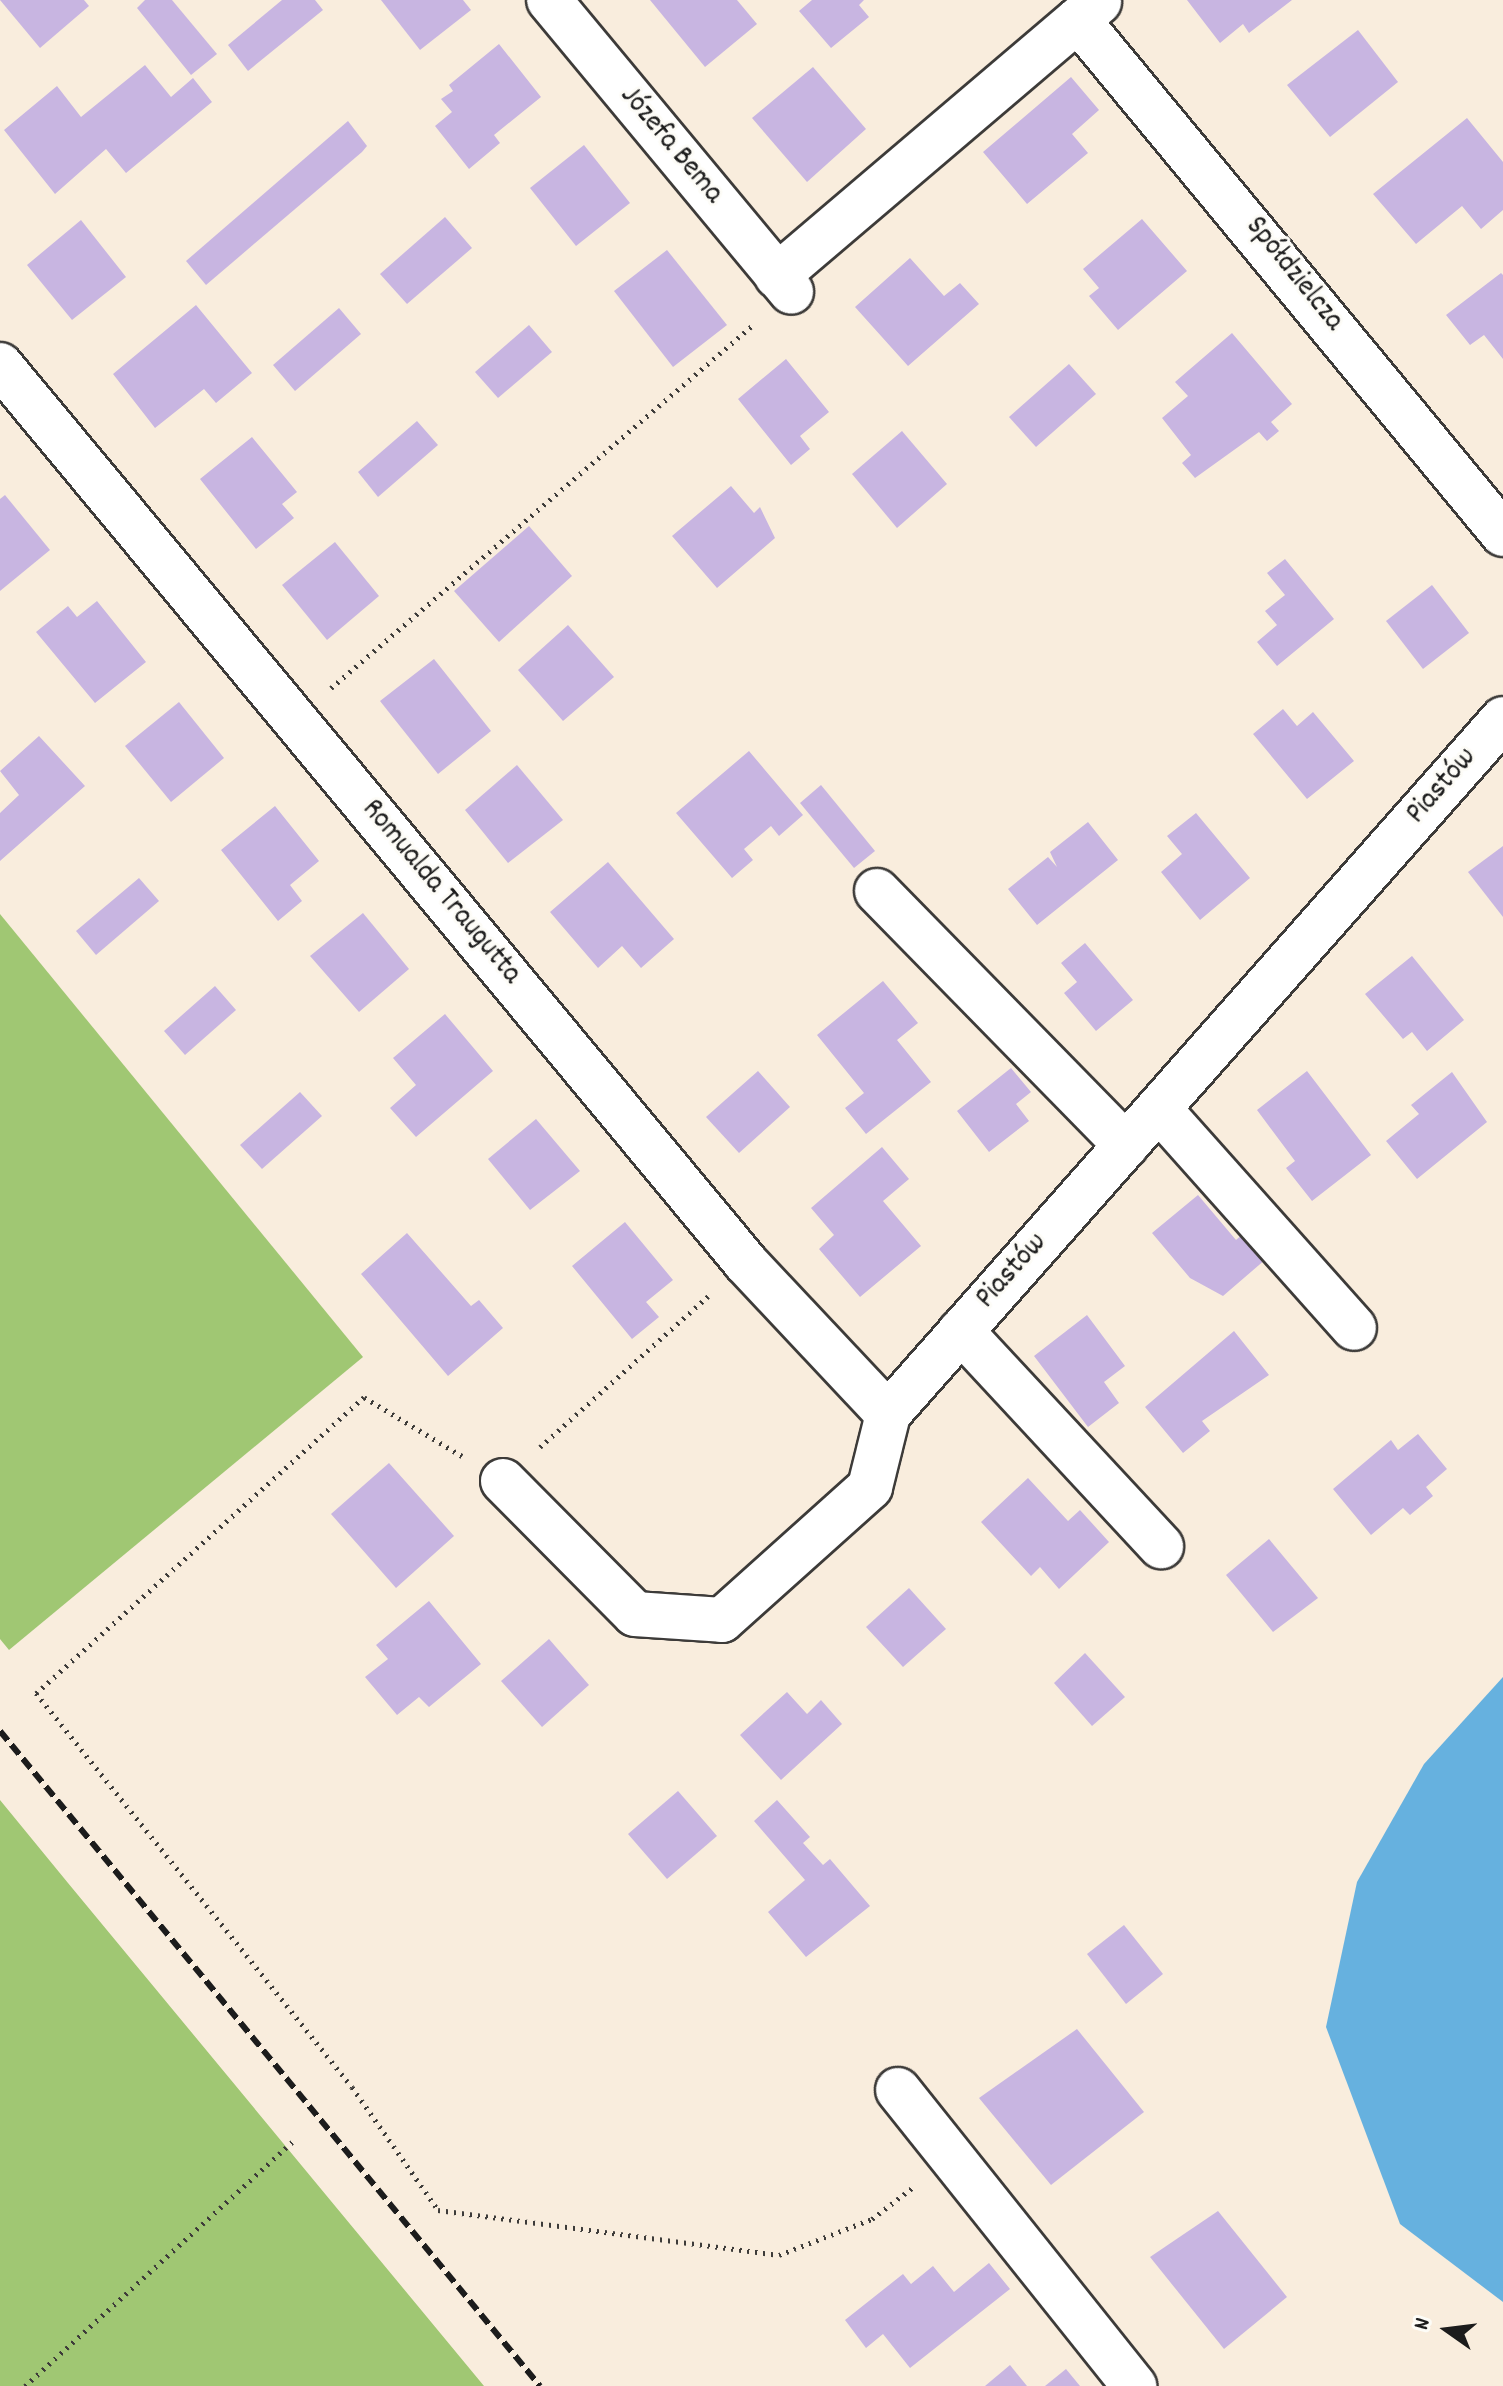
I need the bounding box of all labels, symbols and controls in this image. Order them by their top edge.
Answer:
street label: Józefa Bema [610,80,730,212]
street label: Spółdzielcza [1236,211,1350,339]
street label: Piastów [1400,741,1486,833]
street label: Romualda Traugutta [352,793,528,993]
street label: Piastów [970,1227,1056,1317]
north arrow [1407,2290,1487,2370]
text: N [1407,2315,1440,2333]

